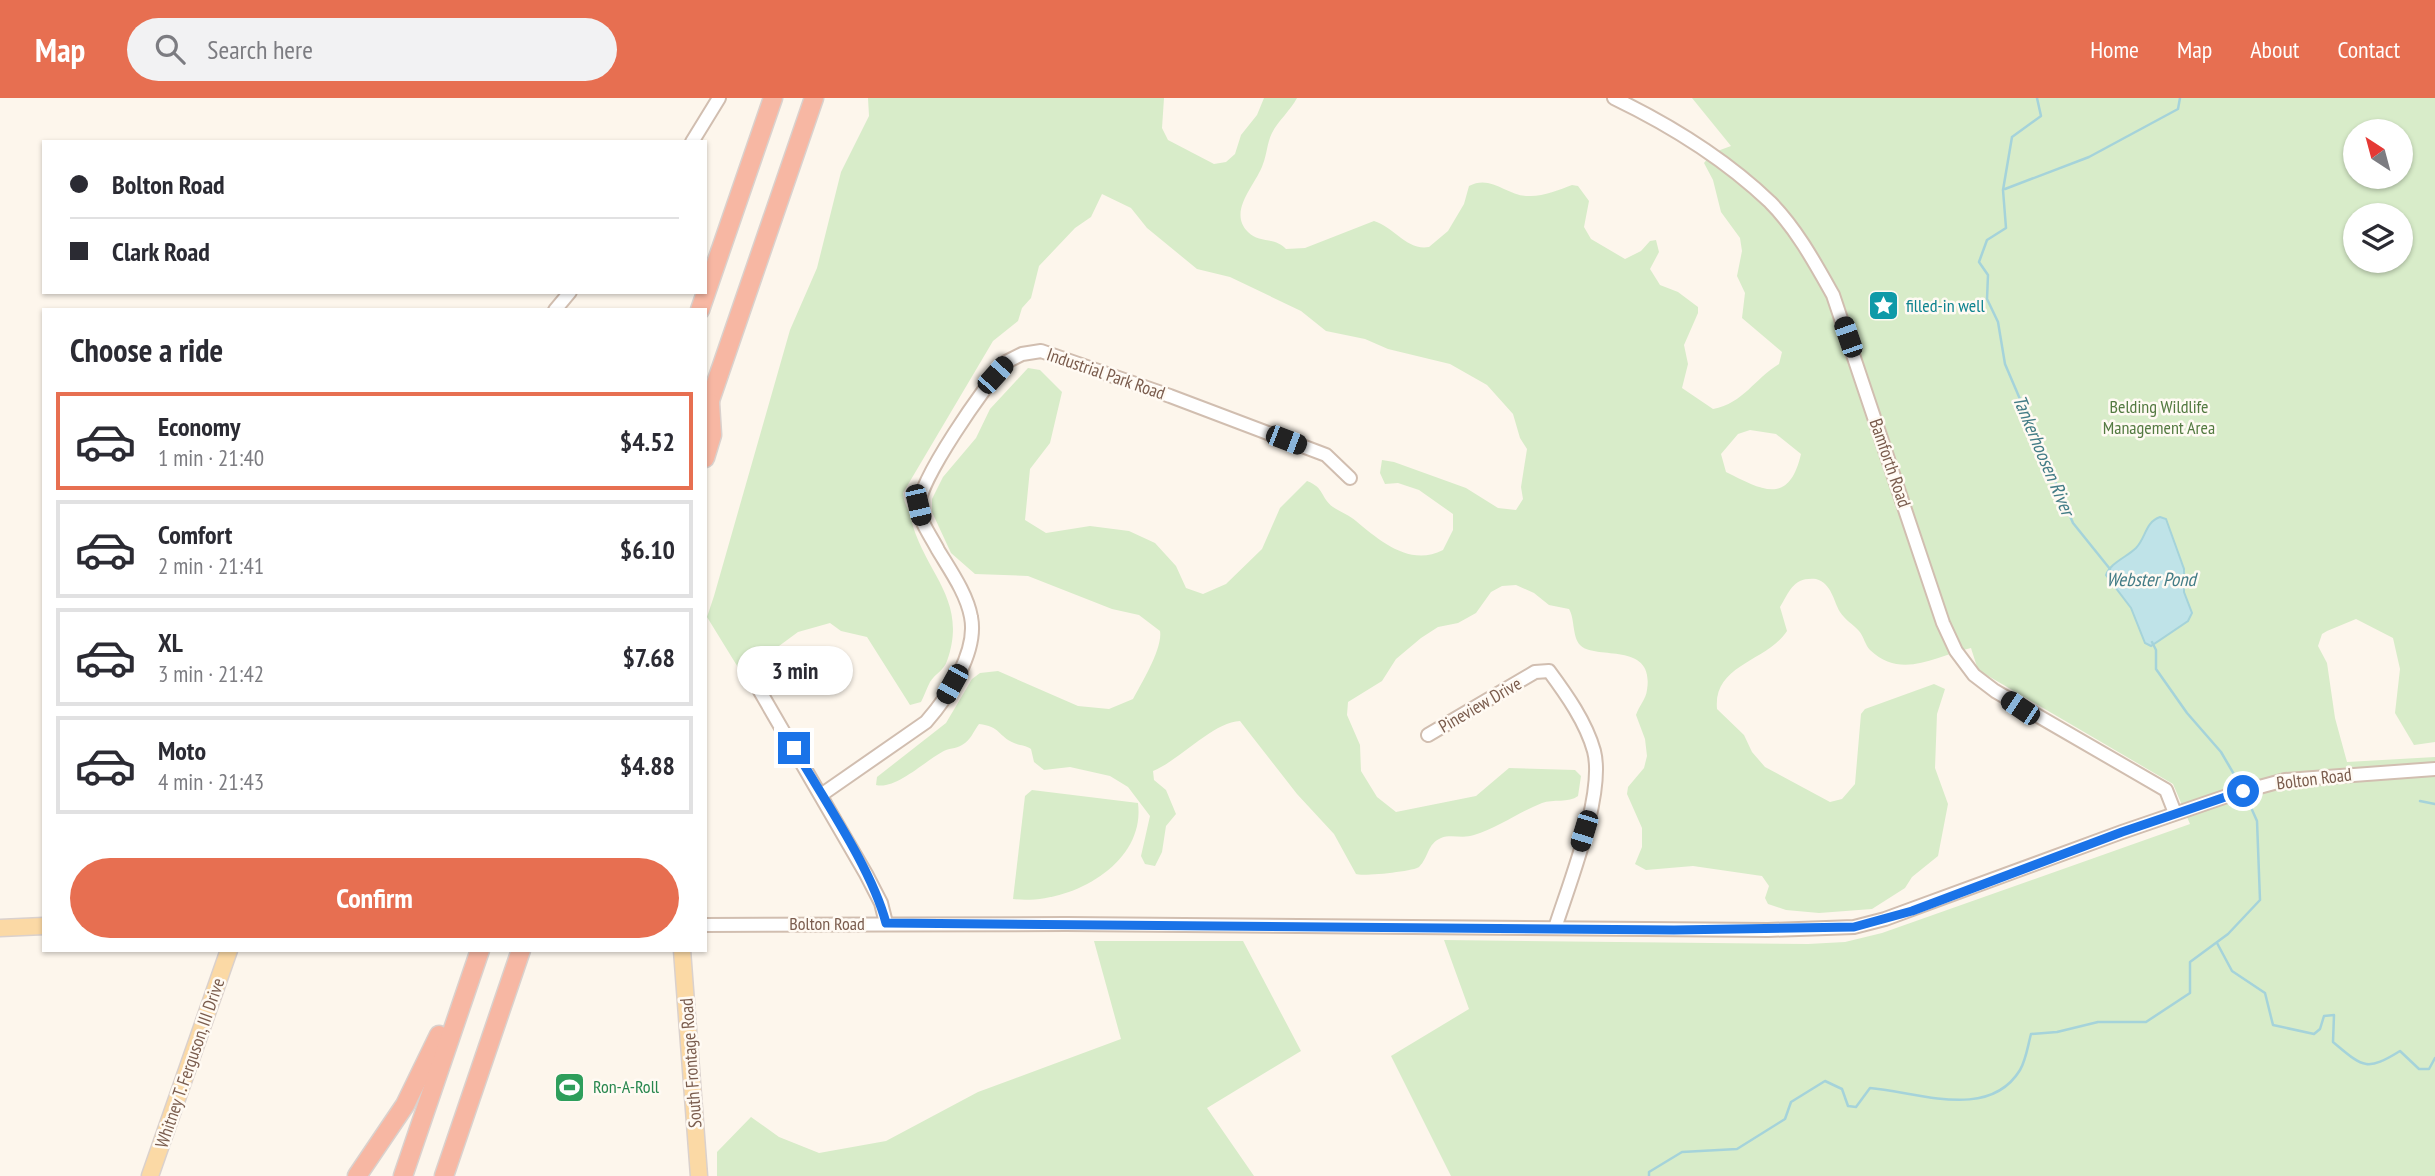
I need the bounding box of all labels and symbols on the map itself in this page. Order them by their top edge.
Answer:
north arrow [2343,119,2413,189]
place icon: filled-in well [1866,289,1900,323]
place label: filled-in well [1906,294,1985,317]
car [1832,314,1865,360]
street label: Industrial Park Road [1044,343,1168,405]
car [974,352,1017,398]
water label: Tankerhoosen River [2008,391,2081,521]
park label: Belding Wildlife Management Area [2103,395,2215,439]
street label: Bamforth Road [1865,415,1916,510]
car [1263,423,1310,457]
car [904,482,933,528]
water label: Webster Pond [2106,567,2199,591]
callout: 3 min [736,646,852,696]
car [933,661,972,707]
street label: Pineview Drive [1434,672,1525,738]
car [1997,688,2044,728]
route end [778,732,810,764]
street label: Bolton Road [2275,762,2353,795]
route start [2227,775,2259,807]
car [1568,808,1601,854]
street label: Bolton Road [789,912,865,935]
street label: Whitney T. Ferguson, III Drive [150,975,229,1151]
street label: South Frontage Road [674,997,707,1129]
sports icon: Ron-A-Roll [553,1070,587,1104]
place label: Ron-A-Roll [593,1075,660,1098]

